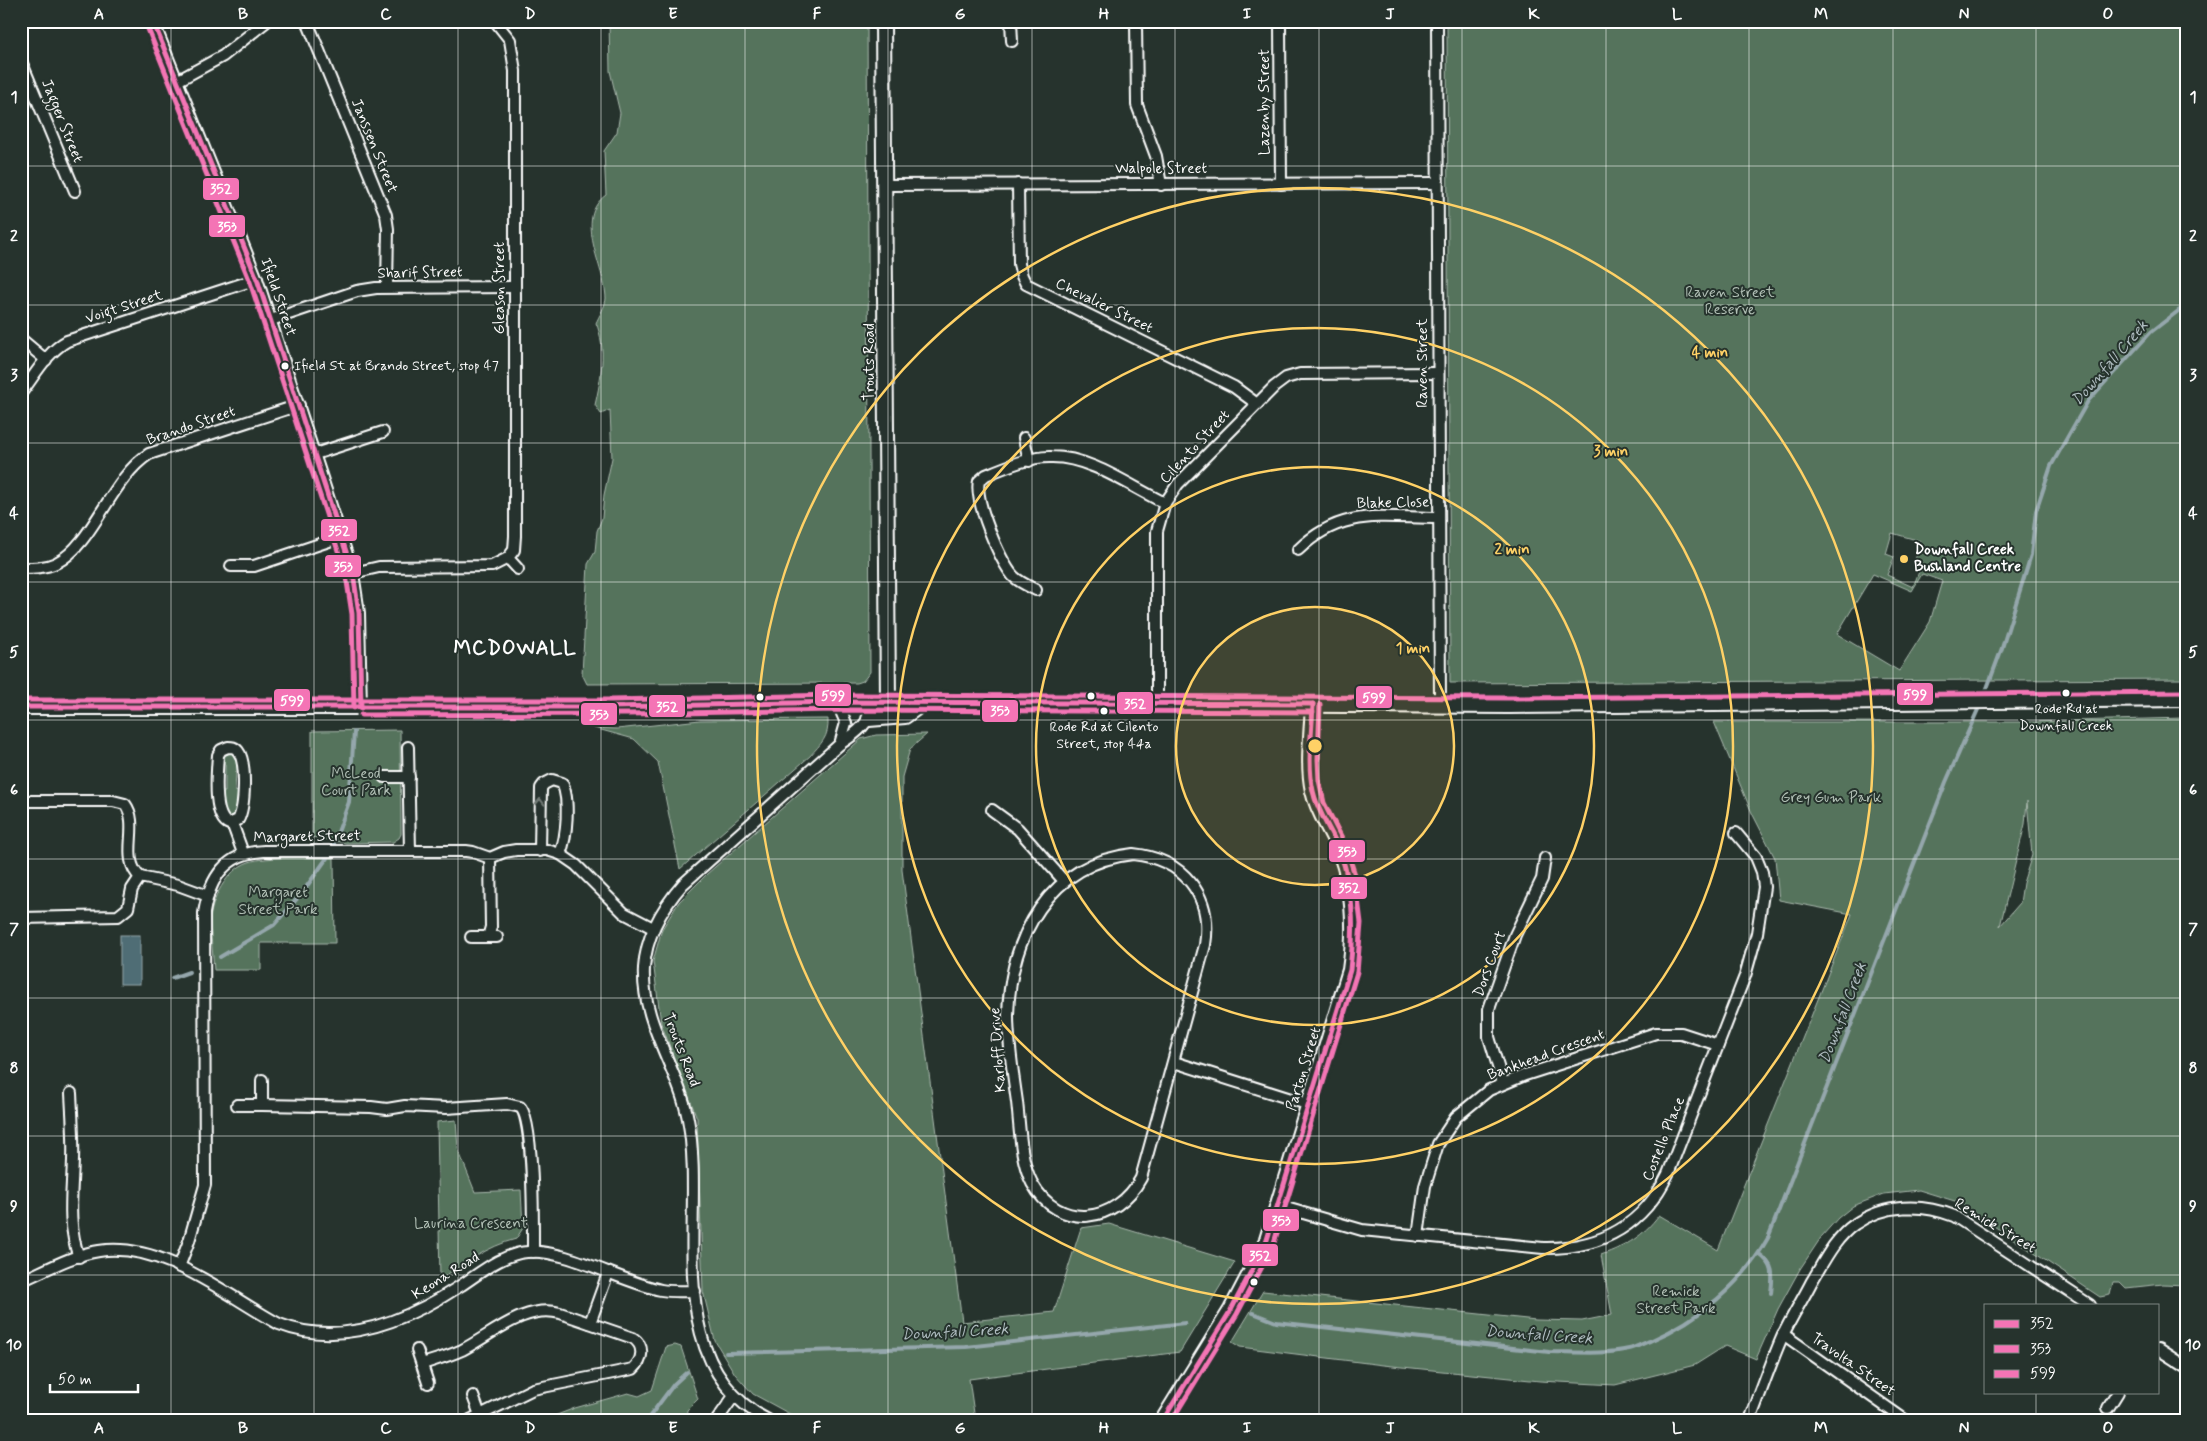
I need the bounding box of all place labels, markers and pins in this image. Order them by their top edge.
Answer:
place label: Ifield St at Brando Street, stop 47 [294,357,499,375]
marker: Ifield St at Brando Street, stop 47 [280,361,290,371]
place label: Downfall Creek Bushland Centre [1914,540,2021,577]
marker: Downfall Creek Bushland Centre [1898,553,1910,565]
marker: Rode Rd at Downfall Creek [2061,688,2071,698]
unlabelled marker [1086,691,1096,701]
unlabelled marker [755,692,765,702]
place label: Rode Rd at Downfall Creek [2019,700,2113,735]
marker: Rode Rd at Cilento Street, stop 44a [1099,706,1109,716]
place label: Rode Rd at Cilento Street, stop 44a [1050,718,1159,753]
centre of rings [1306,737,1324,755]
unlabelled marker [1249,1277,1259,1287]

